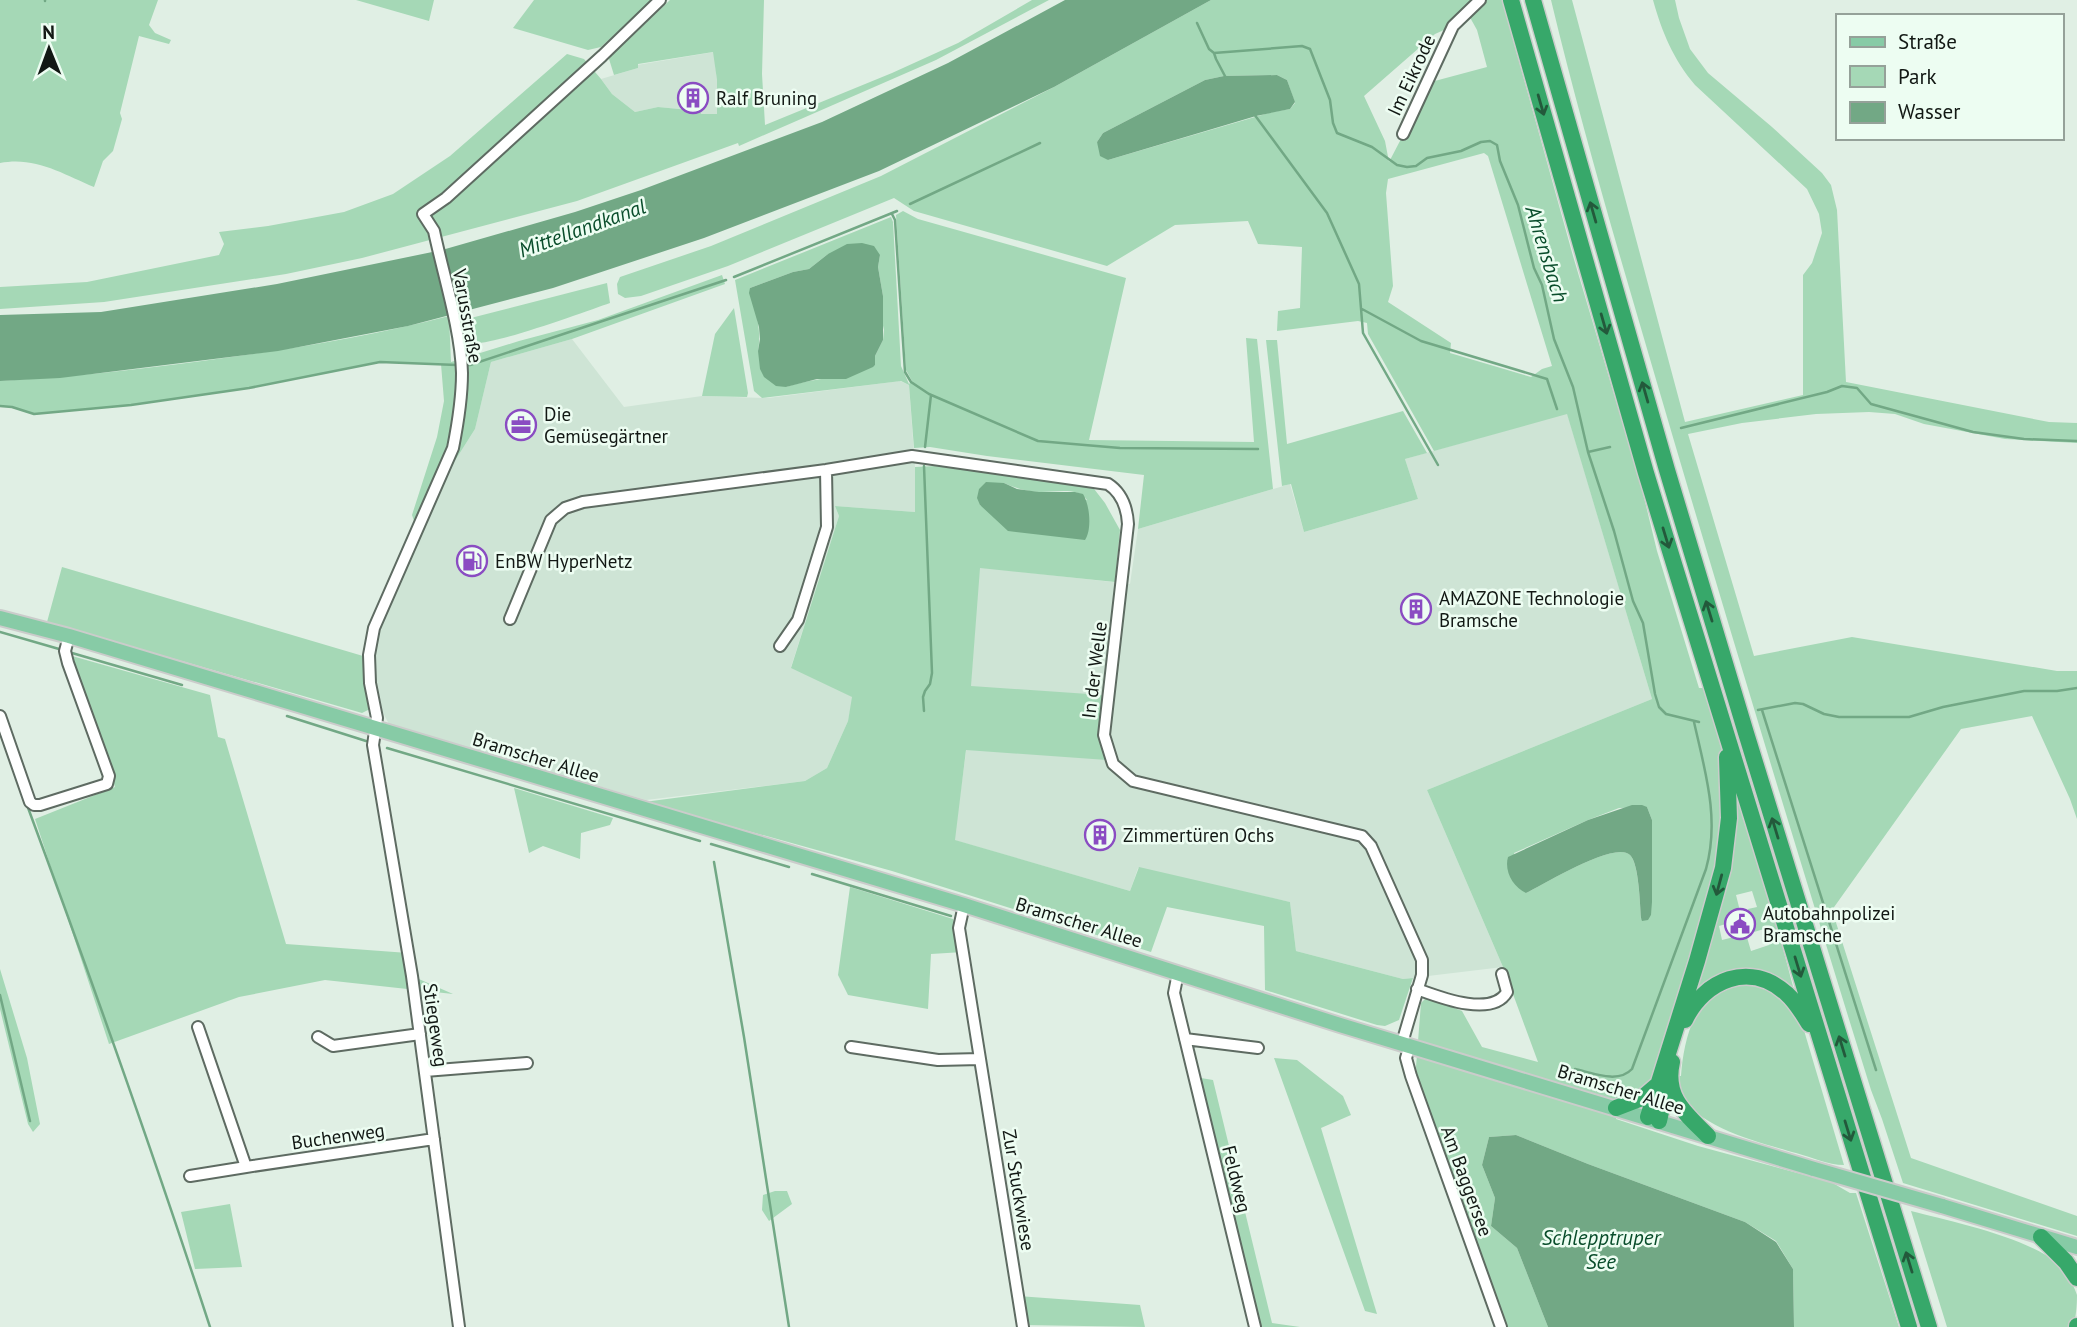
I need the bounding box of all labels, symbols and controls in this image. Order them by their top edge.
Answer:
north arrow [14,14,84,84]
legend [1836,14,2063,140]
text: N [42,20,55,44]
text: Straße [1898,28,1957,55]
street label: Im Eikrode [1382,31,1440,119]
text: Park [1898,63,1937,90]
building icon: Ralf Bruning [676,81,710,115]
place label: Ralf Bruning [716,86,817,110]
one-way arrow [1535,94,1548,116]
text: Wasser [1898,98,1960,125]
water label: Mittellandkanal [515,192,650,263]
water label: Ahrensbach [1519,201,1575,306]
one-way arrow [1586,201,1599,224]
street label: Varusstraße [448,266,488,365]
one-way arrow [1598,312,1611,334]
one-way arrow [1637,382,1650,404]
place label: Die Gemüsegärtner [544,402,669,448]
office icon: Die Gemüsegärtner [504,408,538,442]
one-way arrow [1661,527,1674,549]
fuel station icon: EnBW HyperNetz [455,544,489,578]
place label: EnBW HyperNetz [495,549,632,573]
place label: AMAZONE Technologie Bramsche [1439,586,1624,632]
building icon: AMAZONE Technologie Bramsche [1399,592,1433,626]
one-way arrow [1702,600,1715,622]
street label: In der Welle [1076,620,1112,720]
street label: Bramscher Allee [470,726,602,788]
building icon: Zimmertüren Ochs [1083,818,1117,852]
one-way arrow [1768,818,1781,840]
place label: Zimmertüren Ochs [1123,823,1274,847]
one-way arrow [1711,874,1724,896]
street label: Bramscher Allee [1013,891,1145,953]
place label: Autobahnpolizei Bramsche [1763,901,1895,947]
public building icon: Autobahnpolizei Bramsche [1723,907,1757,941]
one-way arrow [1792,955,1805,977]
street label: Stiegeweg [418,982,454,1068]
one-way arrow [1835,1035,1848,1057]
street label: Bramscher Allee [1555,1058,1687,1120]
street label: Buchenweg [290,1118,386,1154]
one-way arrow [1843,1119,1856,1141]
street label: Am Baggersee [1436,1123,1498,1239]
street label: Zur Stuckwiese [998,1128,1040,1252]
street label: Feldweg [1217,1143,1257,1215]
water label: Schlepptruper See [1542,1224,1662,1275]
one-way arrow [1902,1251,1915,1273]

